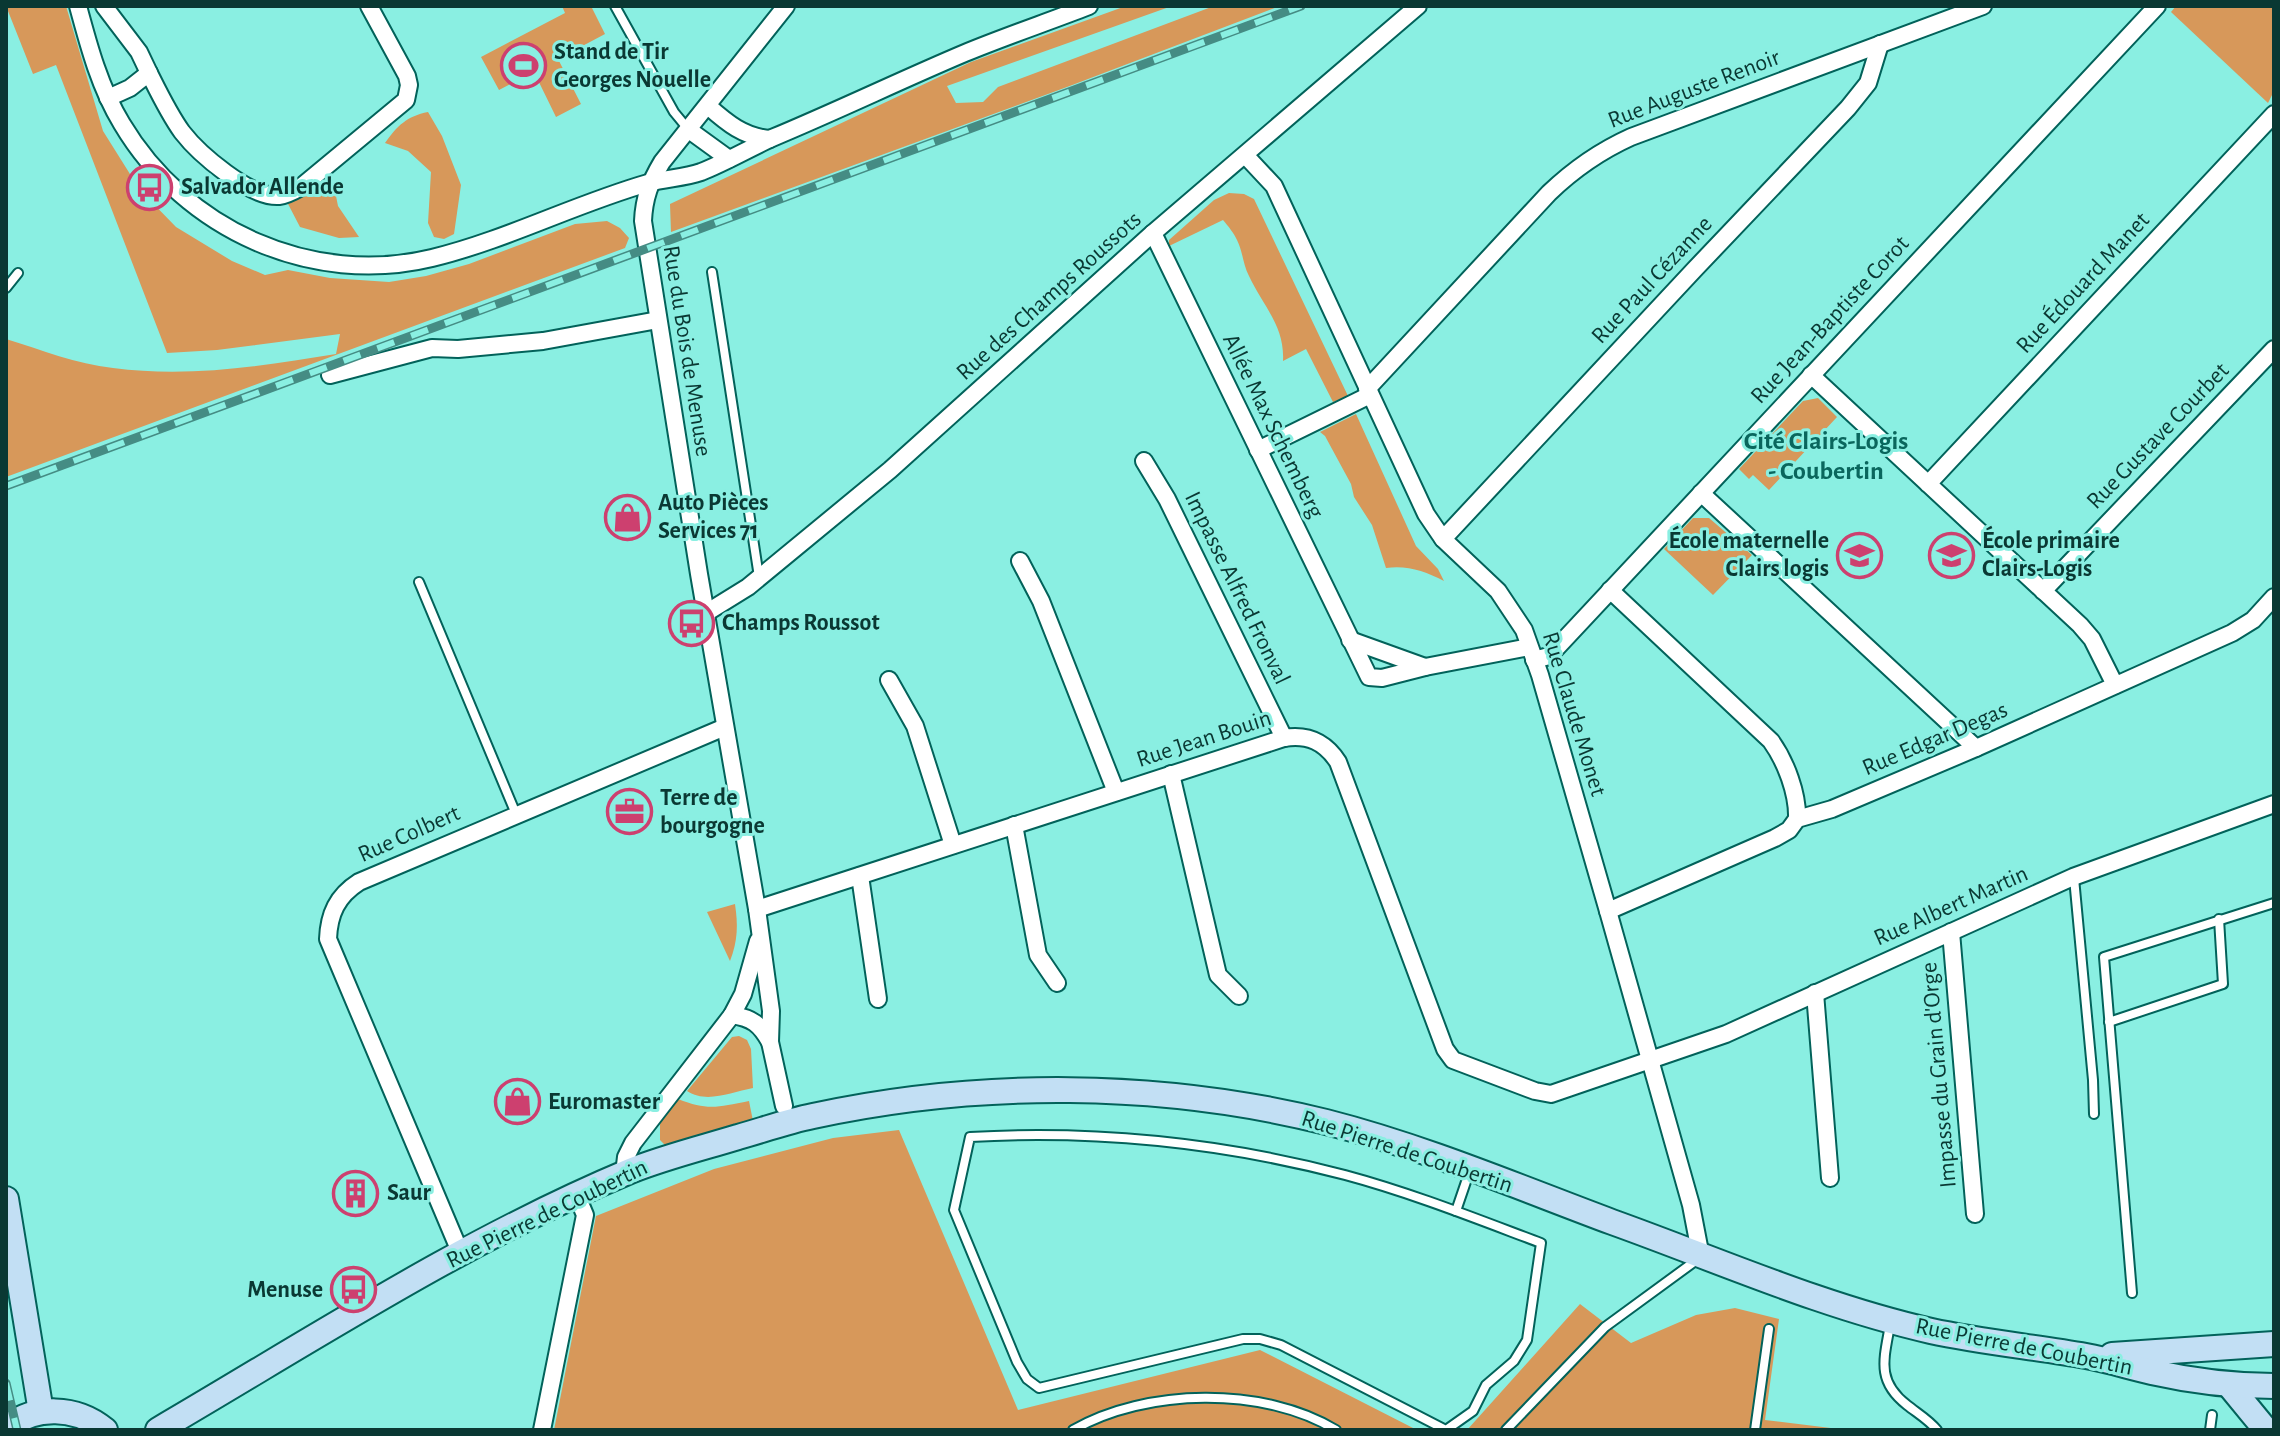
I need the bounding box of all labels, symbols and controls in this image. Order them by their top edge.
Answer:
place label: Stand de Tir Georges Nouelle [554,40,711,92]
sports icon: Stand de Tir Georges Nouelle [499,42,547,90]
street label: Rue Auguste Renoir [1605,45,1784,133]
bus stop icon: Salvador Allende [126,163,174,211]
place label: Salvador Allende [181,175,344,199]
street label: Rue Édouard Manet [2010,206,2154,358]
street label: Rue des Champs Roussots [952,207,1146,385]
street label: Rue Paul Cézanne [1587,212,1717,348]
street label: Rue Jean-Baptiste Corot [1746,231,1914,408]
street label: Rue du Bois de Menuse [658,244,716,458]
street label: Allée Max Schemberg [1218,330,1328,522]
street label: Rue Gustave Courbet [2082,358,2234,514]
district label: Cité Clairs-Logis - Coubertin [1744,428,1908,484]
street label: Impasse Alfred Fronval [1180,488,1294,688]
place label: Auto Pièces Services 71 [658,491,769,543]
shop icon: Auto Pièces Services 71 [603,493,651,541]
place label: École maternelle Clairs logis [1668,525,1829,581]
place label: École primaire Clairs-Logis [1982,525,2120,581]
school or university icon: École maternelle Clairs logis [1836,531,1884,579]
school or university icon: École primaire Clairs-Logis [1927,531,1975,579]
bus stop icon: Champs Roussot [667,599,715,647]
place label: Champs Roussot [722,611,880,635]
street label: Rue Claude Monet [1538,629,1610,799]
street label: Rue Edgar Degas [1859,698,2011,780]
street label: Rue Jean Bouin [1134,706,1274,772]
place label: Terre de bourgogne [660,786,765,838]
office icon: Terre de bourgogne [605,788,653,836]
street label: Rue Colbert [355,801,464,867]
street label: Rue Albert Martin [1870,861,2032,951]
street label: Impasse du Grain d'Orge [1917,961,1961,1189]
shop icon: Euromaster [493,1078,541,1126]
place label: Euromaster [548,1090,661,1114]
street label: Rue Pierre de Coubertin [1298,1107,1516,1197]
street label: Rue Pierre de Coubertin [443,1155,651,1273]
building icon: Saur [332,1169,380,1217]
place label: Saur [387,1181,431,1205]
bus stop icon: Menuse [330,1266,378,1314]
place label: Menuse [247,1278,323,1302]
street label: Rue Pierre de Coubertin [1914,1314,2134,1380]

